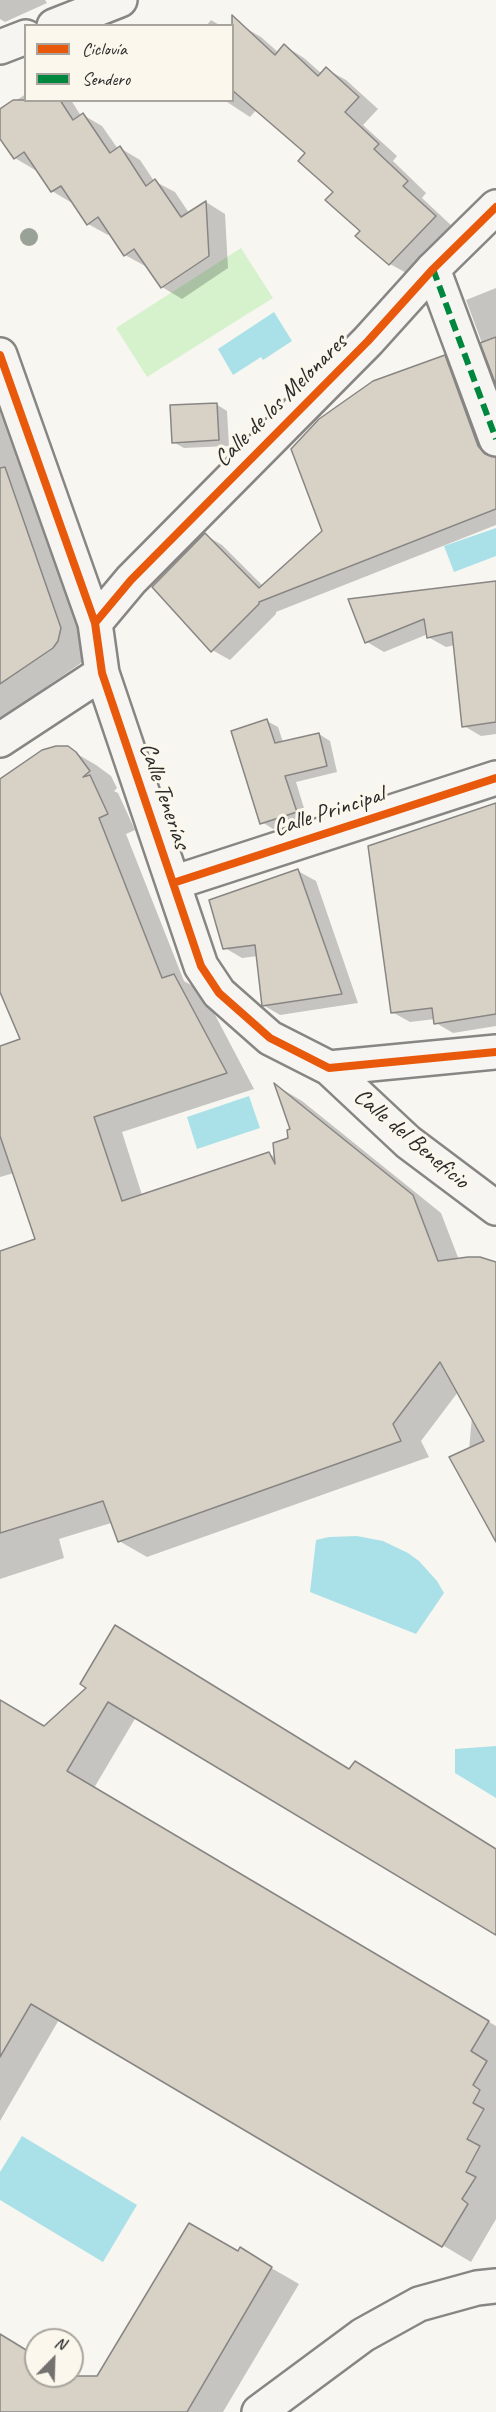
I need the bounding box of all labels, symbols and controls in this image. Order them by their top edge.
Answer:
legend [24,24,234,102]
text: Ciclovía [82,38,127,60]
text: Sendero [82,68,130,90]
street label: Calle de los Melonares [209,329,353,473]
street label: Calle Tenerías [132,739,196,853]
street label: Calle Principal [270,781,388,843]
street label: Calle del Beneficio [347,1082,475,1196]
north arrow [24,2328,84,2388]
text: N [52,2332,69,2354]

